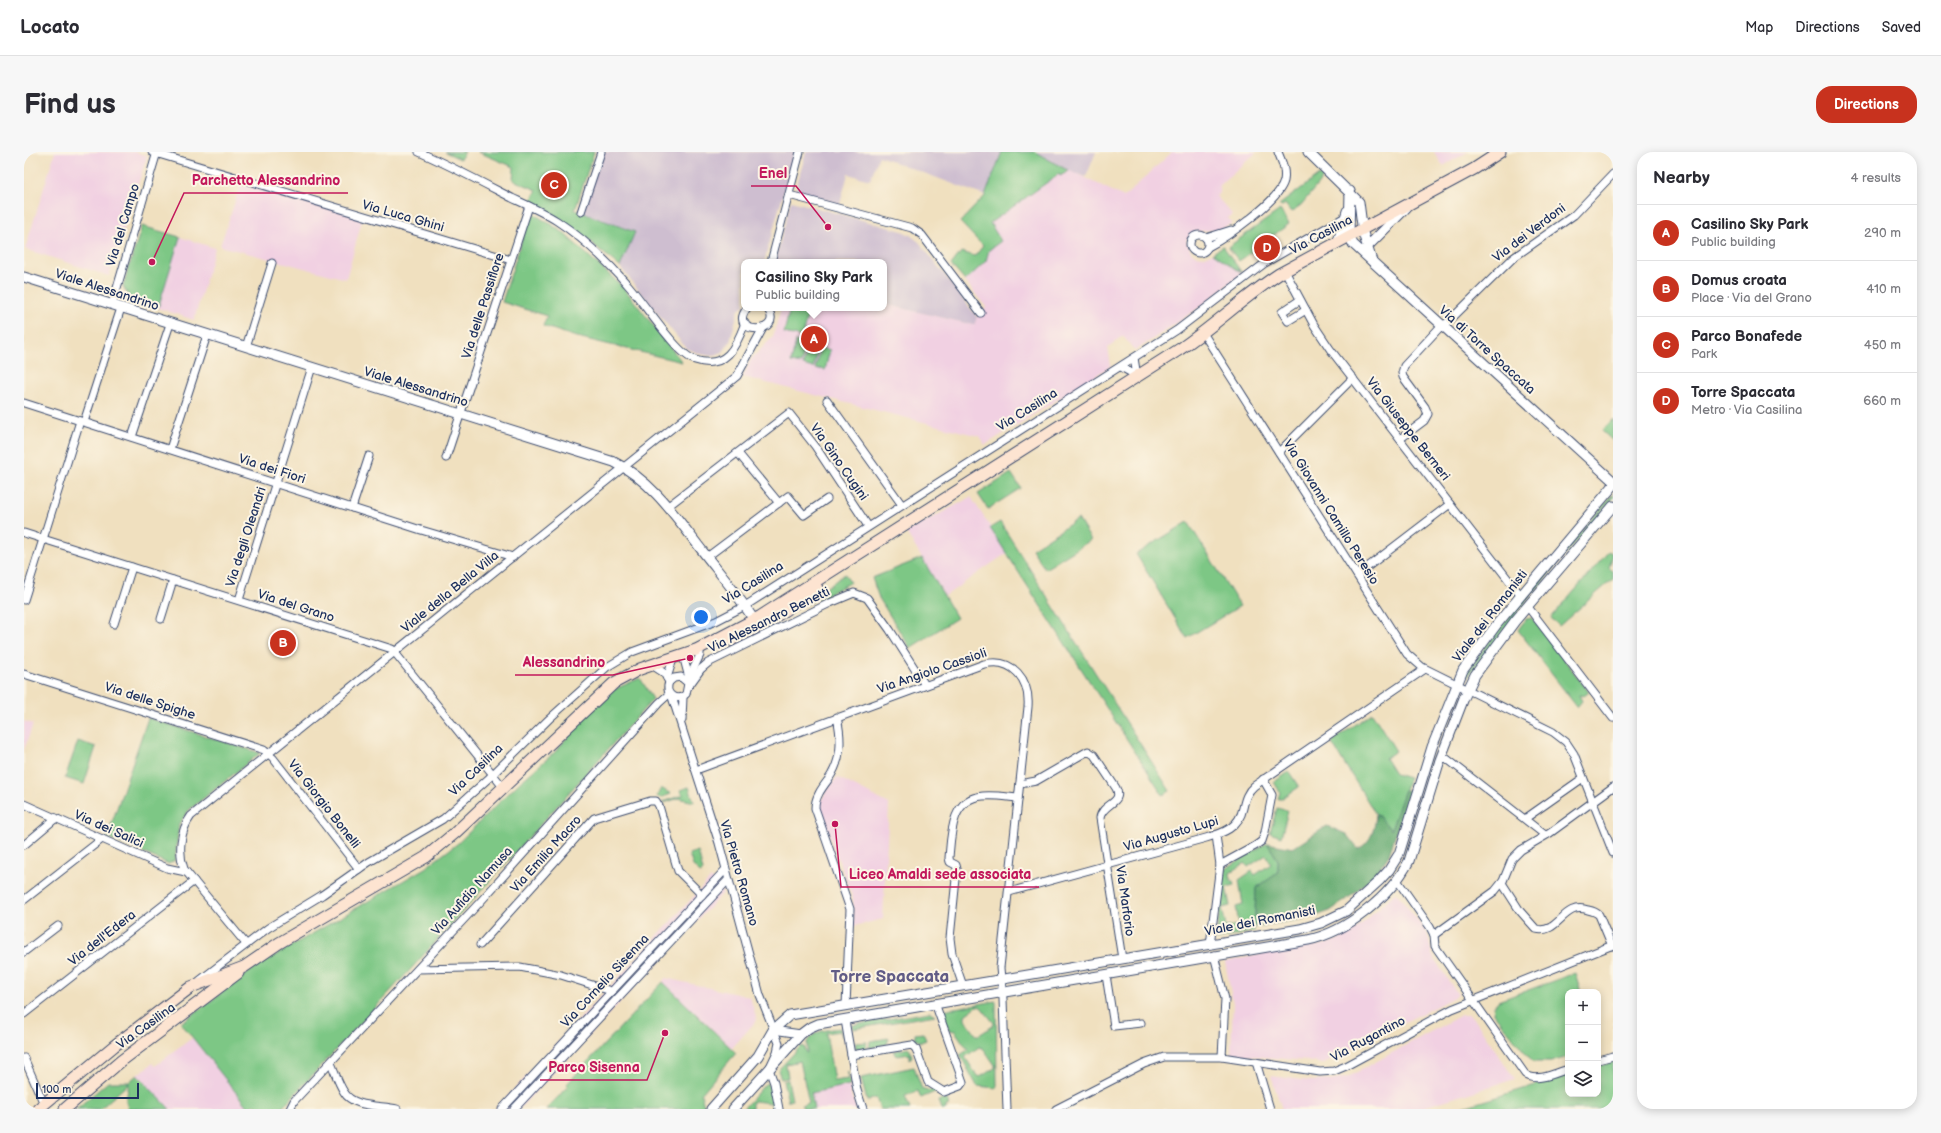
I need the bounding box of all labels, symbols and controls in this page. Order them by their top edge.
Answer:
text: Locato [20,16,80,39]
text: Map [1745,19,1773,36]
text: Directions [1795,19,1860,36]
text: Saved [1882,19,1921,36]
button: Directions [1816,86,1917,123]
text: Find us [24,88,116,121]
callout: Enel [751,160,796,186]
text: Enel [759,165,787,182]
callout: Parchetto Alessandrino [184,167,348,193]
text: Nearby [1653,168,1710,188]
pin: C [541,170,567,200]
text: 4 results [1851,170,1901,186]
text: Parchetto Alessandrino [192,172,340,189]
street label: Via del Campo [103,182,143,268]
street label: Via Luca Ghini [360,197,446,235]
street label: Via dei Verdoni [1489,200,1569,266]
street label: Via Casilina [1287,212,1355,258]
text: Casilino Sky Park [1691,215,1808,234]
text: A [1662,225,1670,241]
text: 290 m [1864,225,1901,241]
pin: D [1254,233,1280,263]
text: Public building [1691,234,1776,250]
street label: Via delle Passiflore [458,251,508,361]
popup [741,259,887,311]
street label: Viale Alessandrino [53,266,161,314]
text: Casilino Sky Park [755,268,873,287]
text: Domus croata [1691,271,1787,290]
text: B [1661,281,1671,297]
text: 410 m [1866,281,1901,297]
text: Public building [755,287,840,303]
text: Place · Via del Grano [1691,290,1812,306]
street label: Via di Torre Spaccata [1435,302,1539,398]
pin: A [801,324,827,354]
text: Parco Bonafede [1691,327,1802,346]
text: C [1661,337,1671,353]
text: 450 m [1864,337,1901,353]
text: Park [1691,346,1717,362]
street label: Viale Alessandrino [362,364,470,410]
street label: Via Giuseppe Berneri [1363,374,1453,484]
text: Torre Spaccata [1691,383,1795,402]
street label: Via Casilina [994,385,1060,435]
text: D [1661,393,1671,409]
text: 660 m [1863,393,1901,409]
text: Metro · Via Casilina [1691,402,1802,418]
street label: Via Gino Cugini [807,420,871,504]
street label: Via Giovanni Camillo Peresio [1280,436,1382,588]
street label: Via dei Fiori [236,451,308,487]
street label: Via degli Oleandri [222,485,270,589]
street label: Viale della Bella Villa [398,548,502,636]
street label: Via Casilina [720,558,786,608]
street label: Viale dei Romanisti [1449,567,1531,665]
street label: Via Alessandro Benetti [706,584,832,656]
street label: Via del Grano [256,586,336,626]
your location [691,607,711,627]
pin: B [270,628,296,658]
street label: Via Angiolo Cassioli [875,645,989,697]
callout: Alessandrino [515,649,613,675]
text: Alessandrino [522,654,605,671]
street label: Via delle Spighe [103,679,198,723]
street label: Via Casilina [446,740,506,800]
street label: Via Giorgio Bonelli [284,756,364,852]
street label: Via dei Salici [72,807,146,851]
street label: Via Emilio Macro [507,812,585,896]
street label: Via Augusto Lupi [1122,813,1220,855]
street label: Via Pietro Romano [716,818,762,928]
street label: Via Aufidio Namusa [428,843,516,939]
callout: Liceo Amaldi sede associata [841,861,1039,887]
street label: Via Marforio [1112,865,1138,937]
text: Liceo Amaldi sede associata [849,866,1031,883]
street label: Viale dei Romanisti [1203,902,1317,940]
street label: Via dell'Edera [65,907,139,969]
street label: Via Cornelio Sisenna [558,931,652,1031]
district label: Torre Spaccata [831,967,949,987]
map controls [1565,989,1601,1097]
button: + [1565,989,1601,1025]
street label: Via Casilina [114,999,178,1053]
street label: Via Rugantino [1328,1013,1408,1065]
button: − [1565,1025,1601,1061]
callout: Parco Sisenna [540,1054,647,1080]
text: Parco Sisenna [548,1059,640,1076]
button: layers [1565,1061,1601,1097]
scale bar [36,1081,139,1100]
text: 100 m [42,1083,71,1096]

